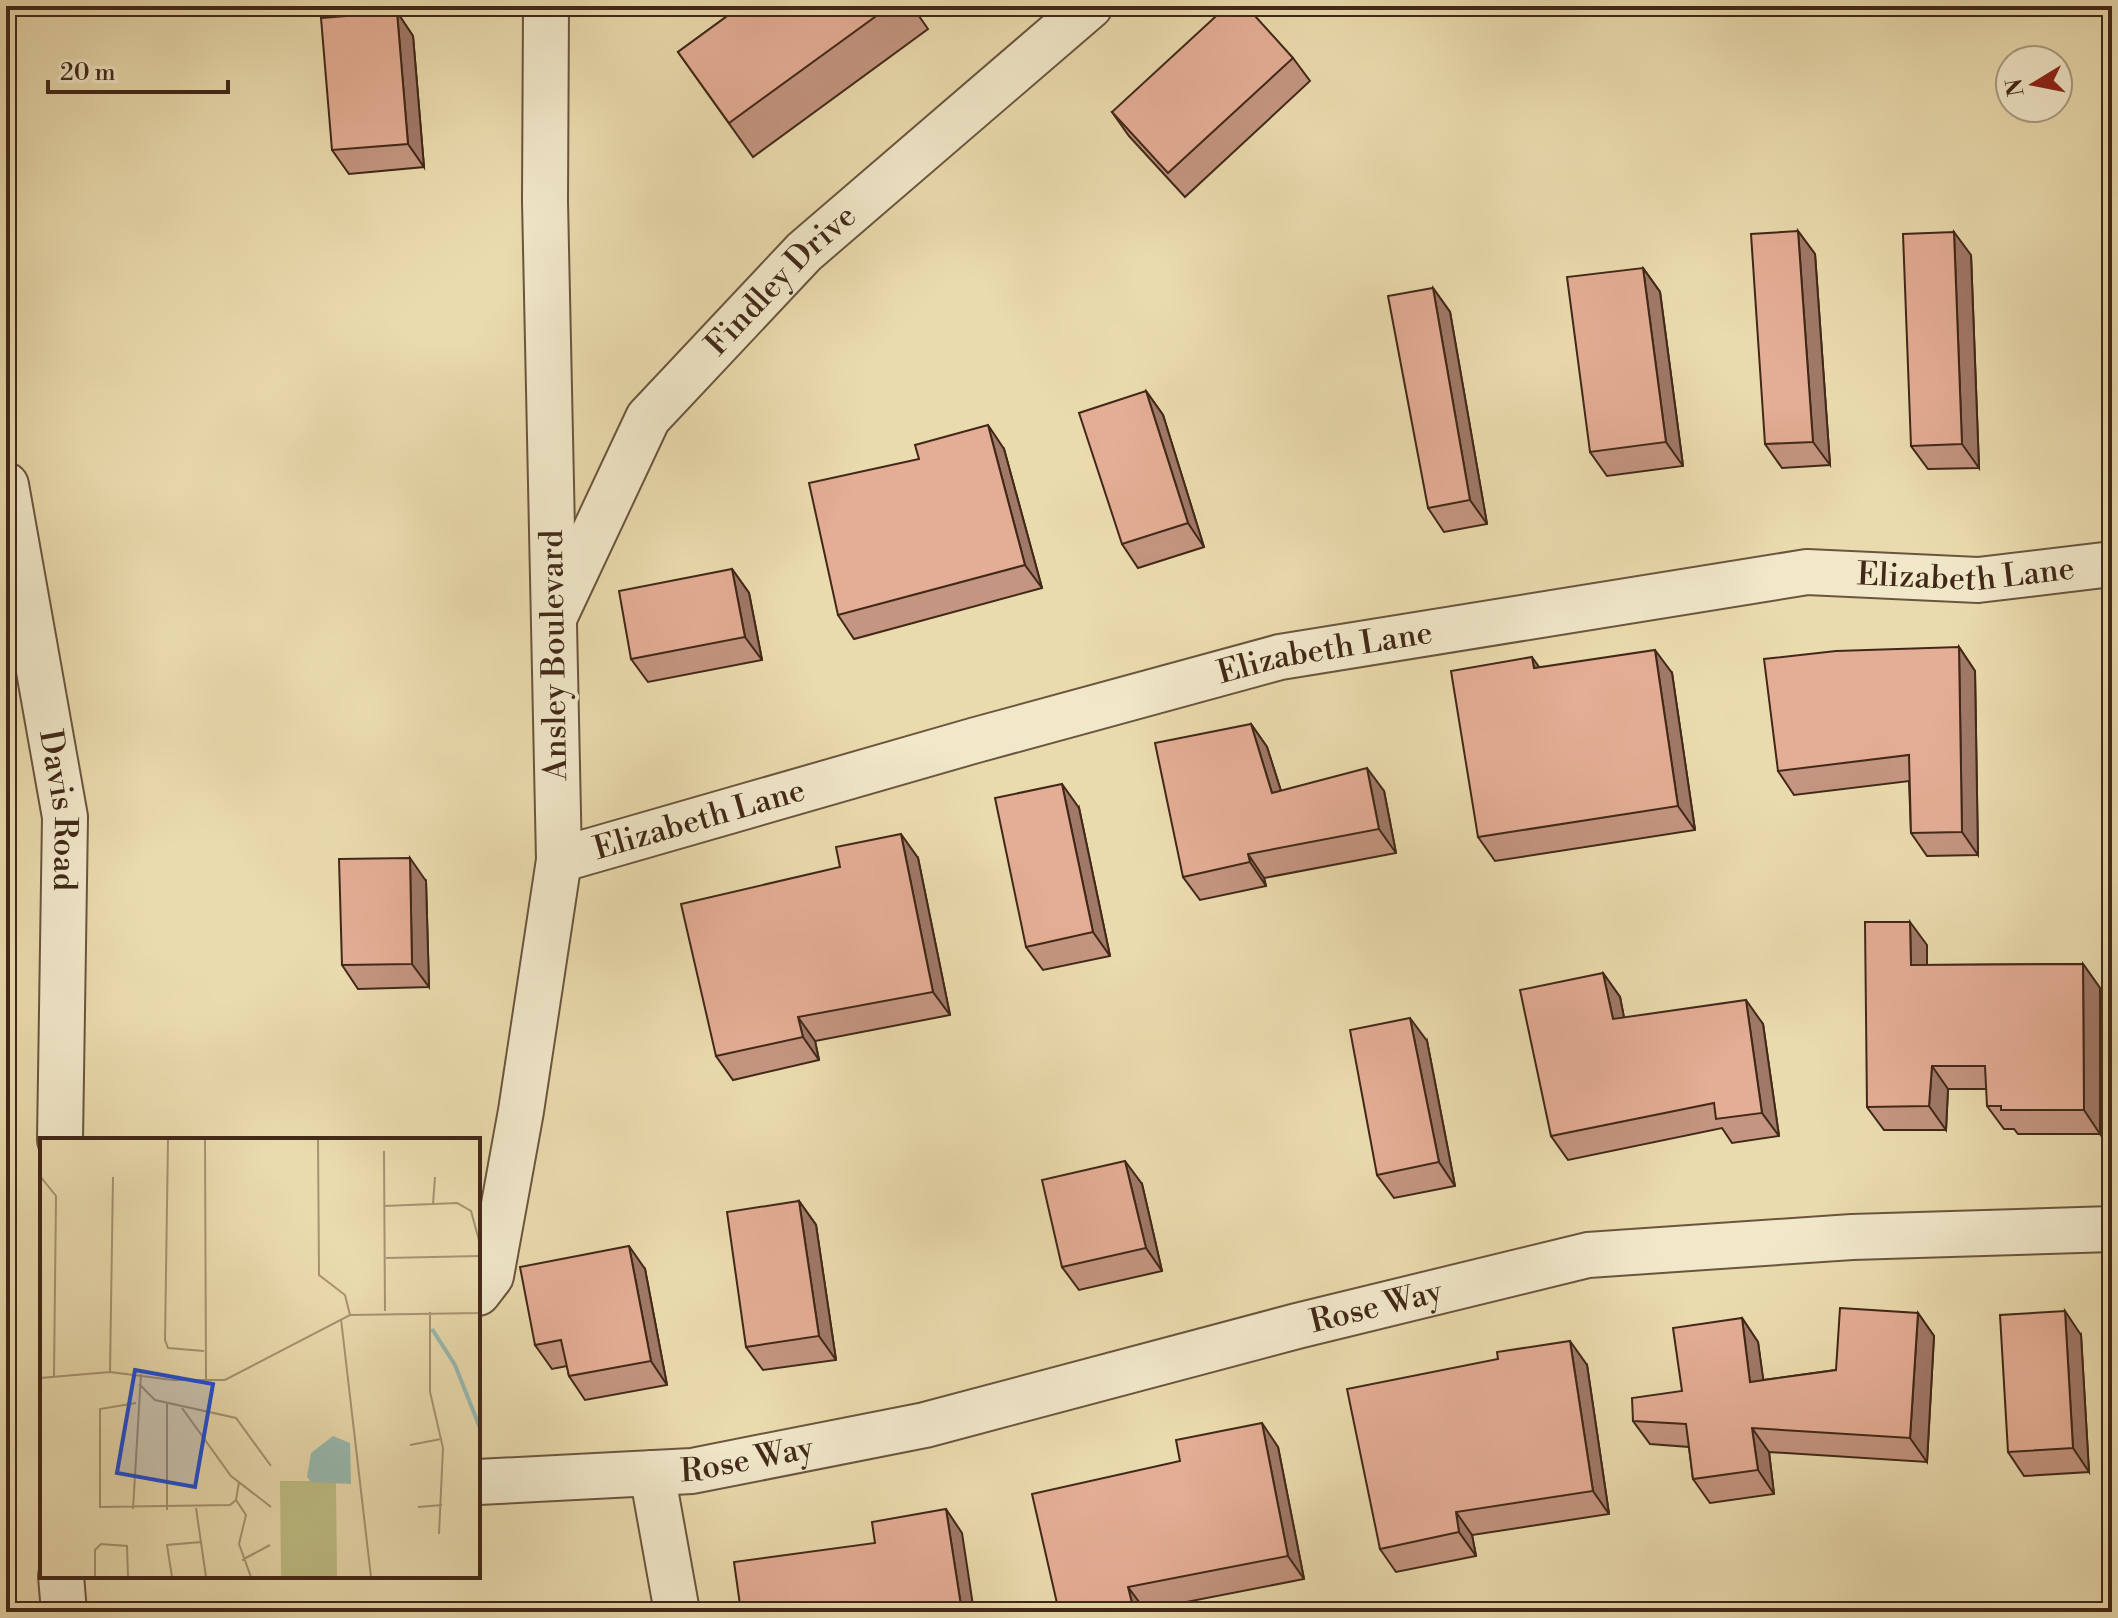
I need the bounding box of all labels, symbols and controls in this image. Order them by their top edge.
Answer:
scale bar [48,44,228,94]
north arrow [1994,44,2074,124]
text: 20 m [60,58,116,88]
text: N [2001,76,2031,98]
street label: Findley Drive [697,196,864,364]
street label: Ansley Boulevard [532,529,576,782]
street label: Elizabeth Lane [1856,549,2077,600]
street label: Elizabeth Lane [1213,613,1435,693]
street label: Davis Road [30,727,85,891]
street label: Elizabeth Lane [589,770,810,869]
inset map [40,1138,480,1578]
street label: Rose Way [1306,1271,1447,1342]
street label: Rose Way [679,1427,817,1492]

